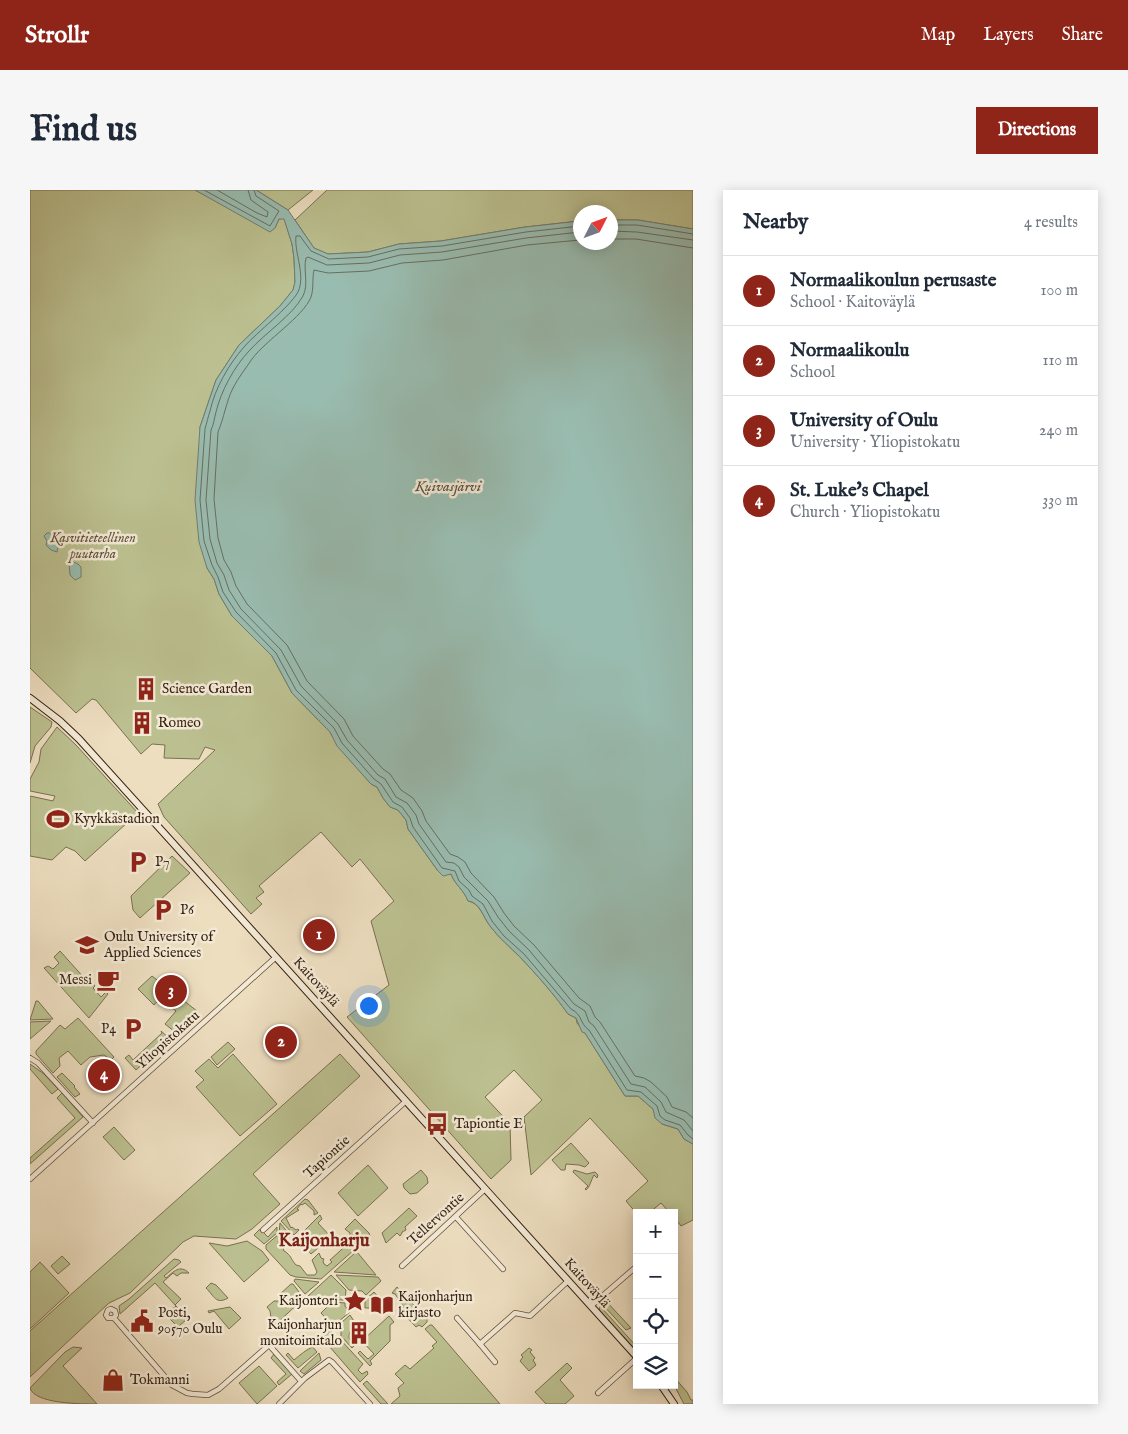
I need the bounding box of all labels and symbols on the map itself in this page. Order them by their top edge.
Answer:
north arrow [573,205,618,250]
water label: Kuivasjärvi [414,477,483,496]
park label: Kasvitieteellinen puutarha [49,529,136,563]
building icon: Science Garden [133,676,159,702]
place label: Science Garden [162,680,252,698]
building icon: Romeo [129,710,155,736]
place label: Romeo [158,714,201,732]
sports icon: Kyykkästadion [45,806,71,832]
place label: Kyykkästadion [74,810,160,828]
parking icon: P7 [125,849,151,875]
place label: P7 [155,853,170,871]
parking icon: P6 [150,897,176,923]
place label: P6 [180,901,195,919]
pin: 1 [303,916,335,954]
place label: Oulu University of Applied Sciences [103,928,216,962]
school or university icon: Oulu University of Applied Sciences [74,932,100,958]
street label: Kaitoväylä [289,953,344,1011]
cafe icon: Messi [95,967,121,993]
place label: Messi [59,971,92,989]
pin: 3 [155,972,187,1010]
your location [356,993,382,1019]
street label: Yliopistokatu [133,1007,203,1073]
parking icon: P4 [120,1016,146,1042]
place label: P4 [101,1020,116,1038]
pin: 2 [265,1023,297,1061]
pin: 4 [88,1056,120,1094]
bus stop icon: Tapiontie E [424,1111,450,1137]
place label: Tapiontie E [454,1115,523,1133]
street label: Tapiontie [300,1131,354,1183]
street label: Tellervontie [404,1188,469,1249]
district label: Kaijonharju [278,1229,370,1253]
street label: Kaitoväylä [560,1254,615,1312]
place icon: Kaijontori [342,1288,368,1314]
place label: Kaijonharjun kirjasto [398,1288,473,1322]
place label: Kaijontori [279,1292,338,1310]
library icon: Kaijonharjun kirjasto [369,1292,395,1318]
place label: Posti, 90570 Oulu [157,1304,222,1338]
public building icon: Posti, 90570 Oulu [129,1308,155,1334]
place label: Kaijonharjun monitoimitalo [260,1316,343,1350]
building icon: Kaijonharjun monitoimitalo [346,1320,372,1346]
shop icon: Tokmanni [100,1367,126,1393]
place label: Tokmanni [130,1371,190,1389]

